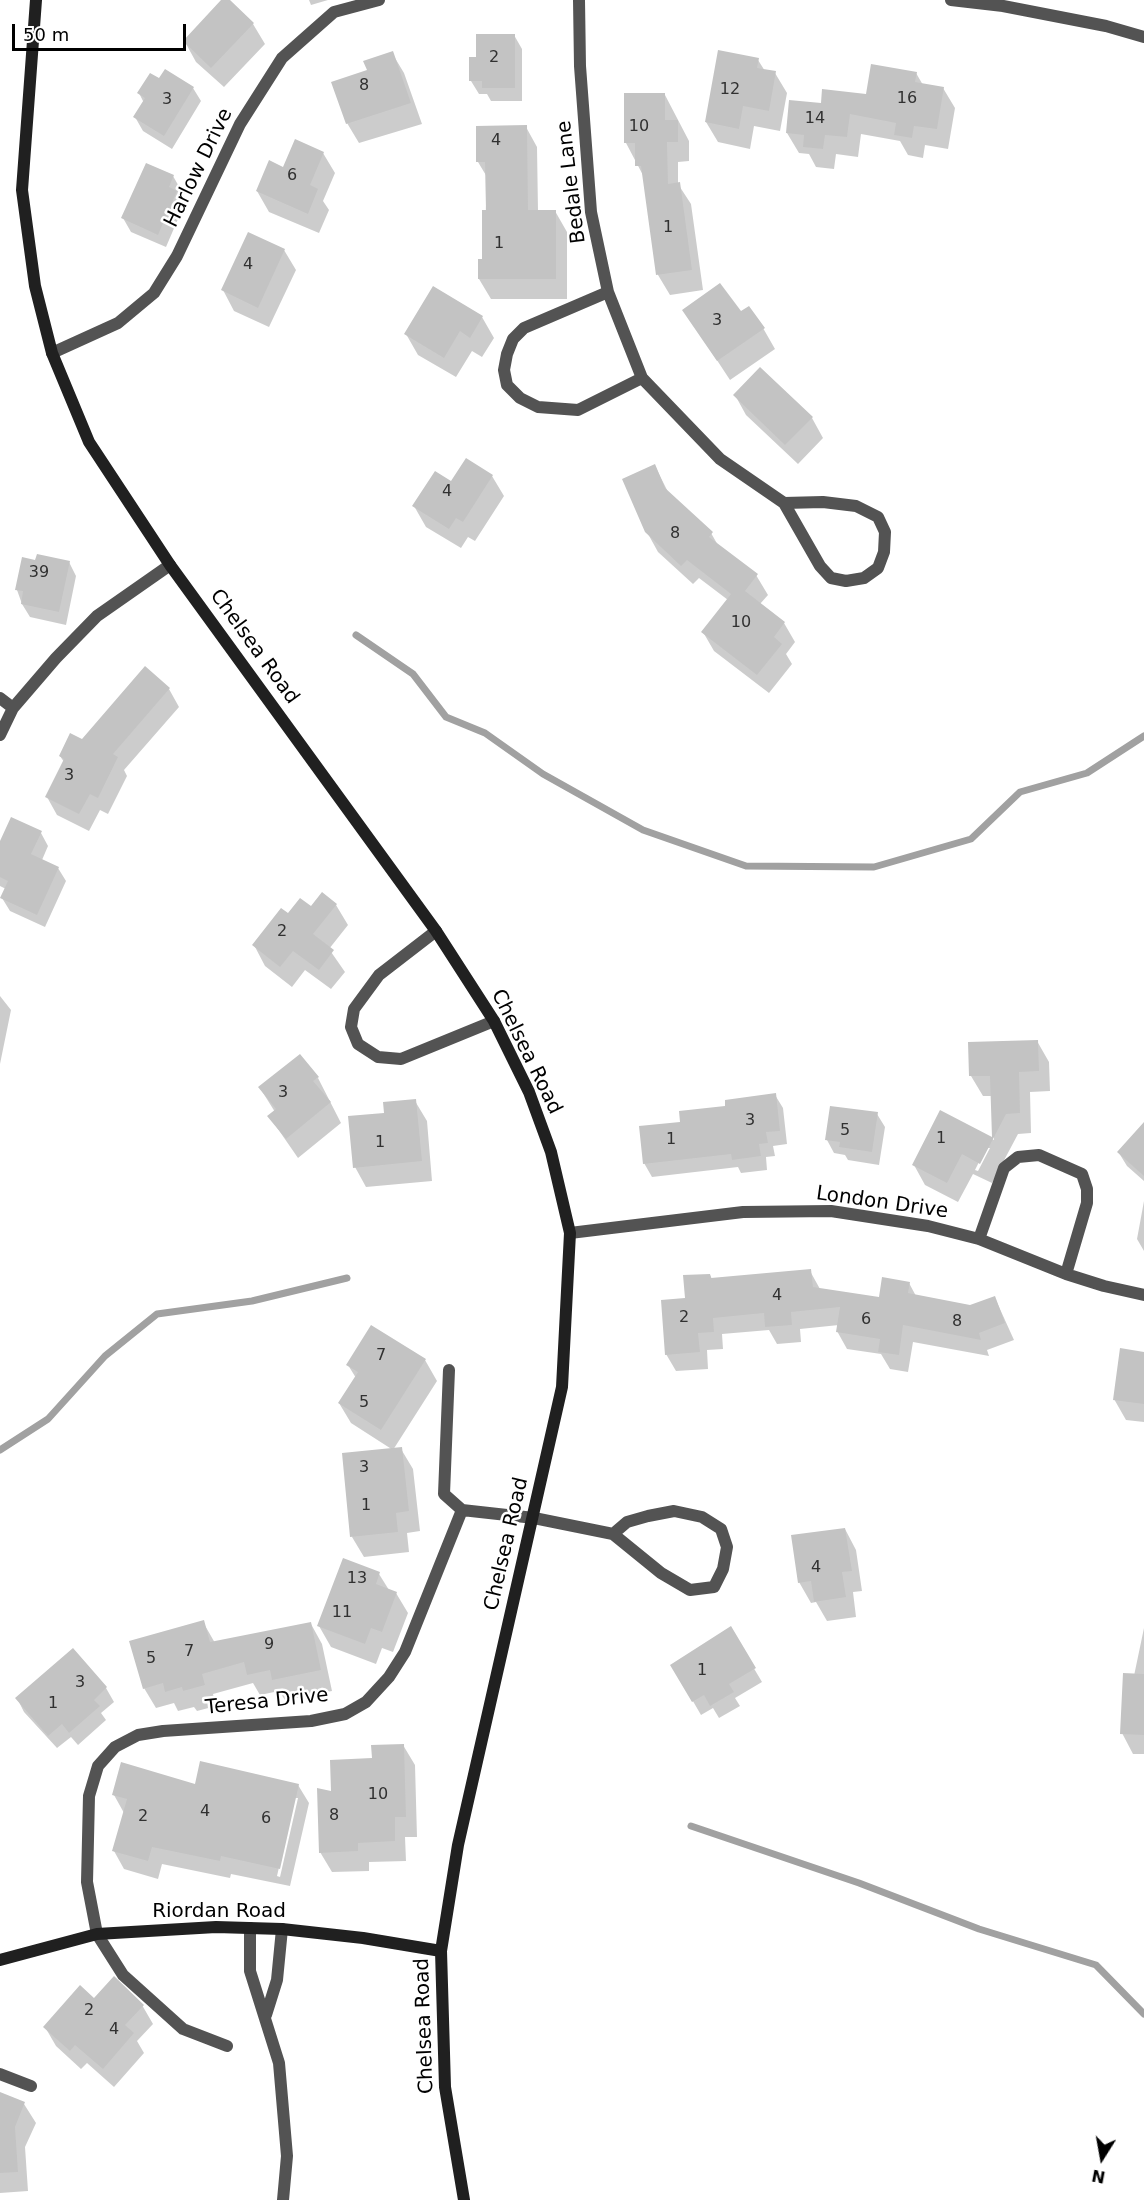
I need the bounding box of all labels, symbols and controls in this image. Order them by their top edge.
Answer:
scale bar [15,12,189,50]
text: 50 m [23,24,69,45]
house number: 2 [489,48,499,68]
house number: 8 [359,76,369,96]
house number: 12 [720,80,740,100]
house number: 16 [897,89,917,109]
house number: 3 [162,90,172,110]
street label: Harlow Drive [160,105,238,231]
house number: 14 [805,109,825,129]
house number: 10 [629,117,649,137]
street label: Bedale Lane [553,119,591,245]
house number: 4 [491,131,501,151]
house number: 6 [287,166,297,186]
house number: 1 [663,218,673,238]
house number: 1 [494,234,504,254]
house number: 4 [243,255,253,275]
house number: 3 [712,311,722,331]
house number: 4 [442,482,452,502]
house number: 8 [670,524,680,544]
house number: 39 [29,563,49,583]
street label: Chelsea Road [204,585,304,709]
house number: 10 [731,613,751,633]
house number: 3 [64,766,74,786]
house number: 2 [277,922,287,942]
street label: Chelsea Road [485,986,567,1118]
house number: 3 [278,1083,288,1103]
house number: 3 [745,1111,755,1131]
house number: 5 [840,1121,850,1141]
house number: 1 [936,1129,946,1149]
house number: 1 [666,1130,676,1150]
house number: 1 [375,1133,385,1153]
street label: London Drive [814,1182,950,1224]
house number: 4 [772,1286,782,1306]
house number: 2 [679,1308,689,1328]
house number: 6 [861,1310,871,1330]
house number: 8 [952,1312,962,1332]
house number: 7 [376,1346,386,1366]
house number: 5 [359,1393,369,1413]
house number: 3 [359,1458,369,1478]
street label: Chelsea Road [480,1475,534,1613]
house number: 1 [361,1496,371,1516]
house number: 4 [811,1558,821,1578]
house number: 13 [347,1569,367,1589]
house number: 11 [332,1603,352,1623]
house number: 9 [264,1635,274,1655]
house number: 7 [184,1642,194,1662]
house number: 5 [146,1649,156,1669]
house number: 1 [697,1661,707,1681]
house number: 3 [75,1673,85,1693]
street label: Teresa Drive [204,1684,330,1720]
house number: 1 [48,1694,58,1714]
house number: 10 [368,1785,388,1805]
house number: 4 [200,1802,210,1822]
house number: 8 [329,1806,339,1826]
house number: 2 [138,1807,148,1827]
house number: 6 [261,1809,271,1829]
street label: Riordan Road [152,1900,286,1924]
street label: Chelsea Road [411,1958,439,2094]
house number: 2 [84,2001,94,2021]
house number: 4 [109,2020,119,2040]
north arrow [1072,2128,1132,2188]
text: N [1090,2166,1107,2187]

